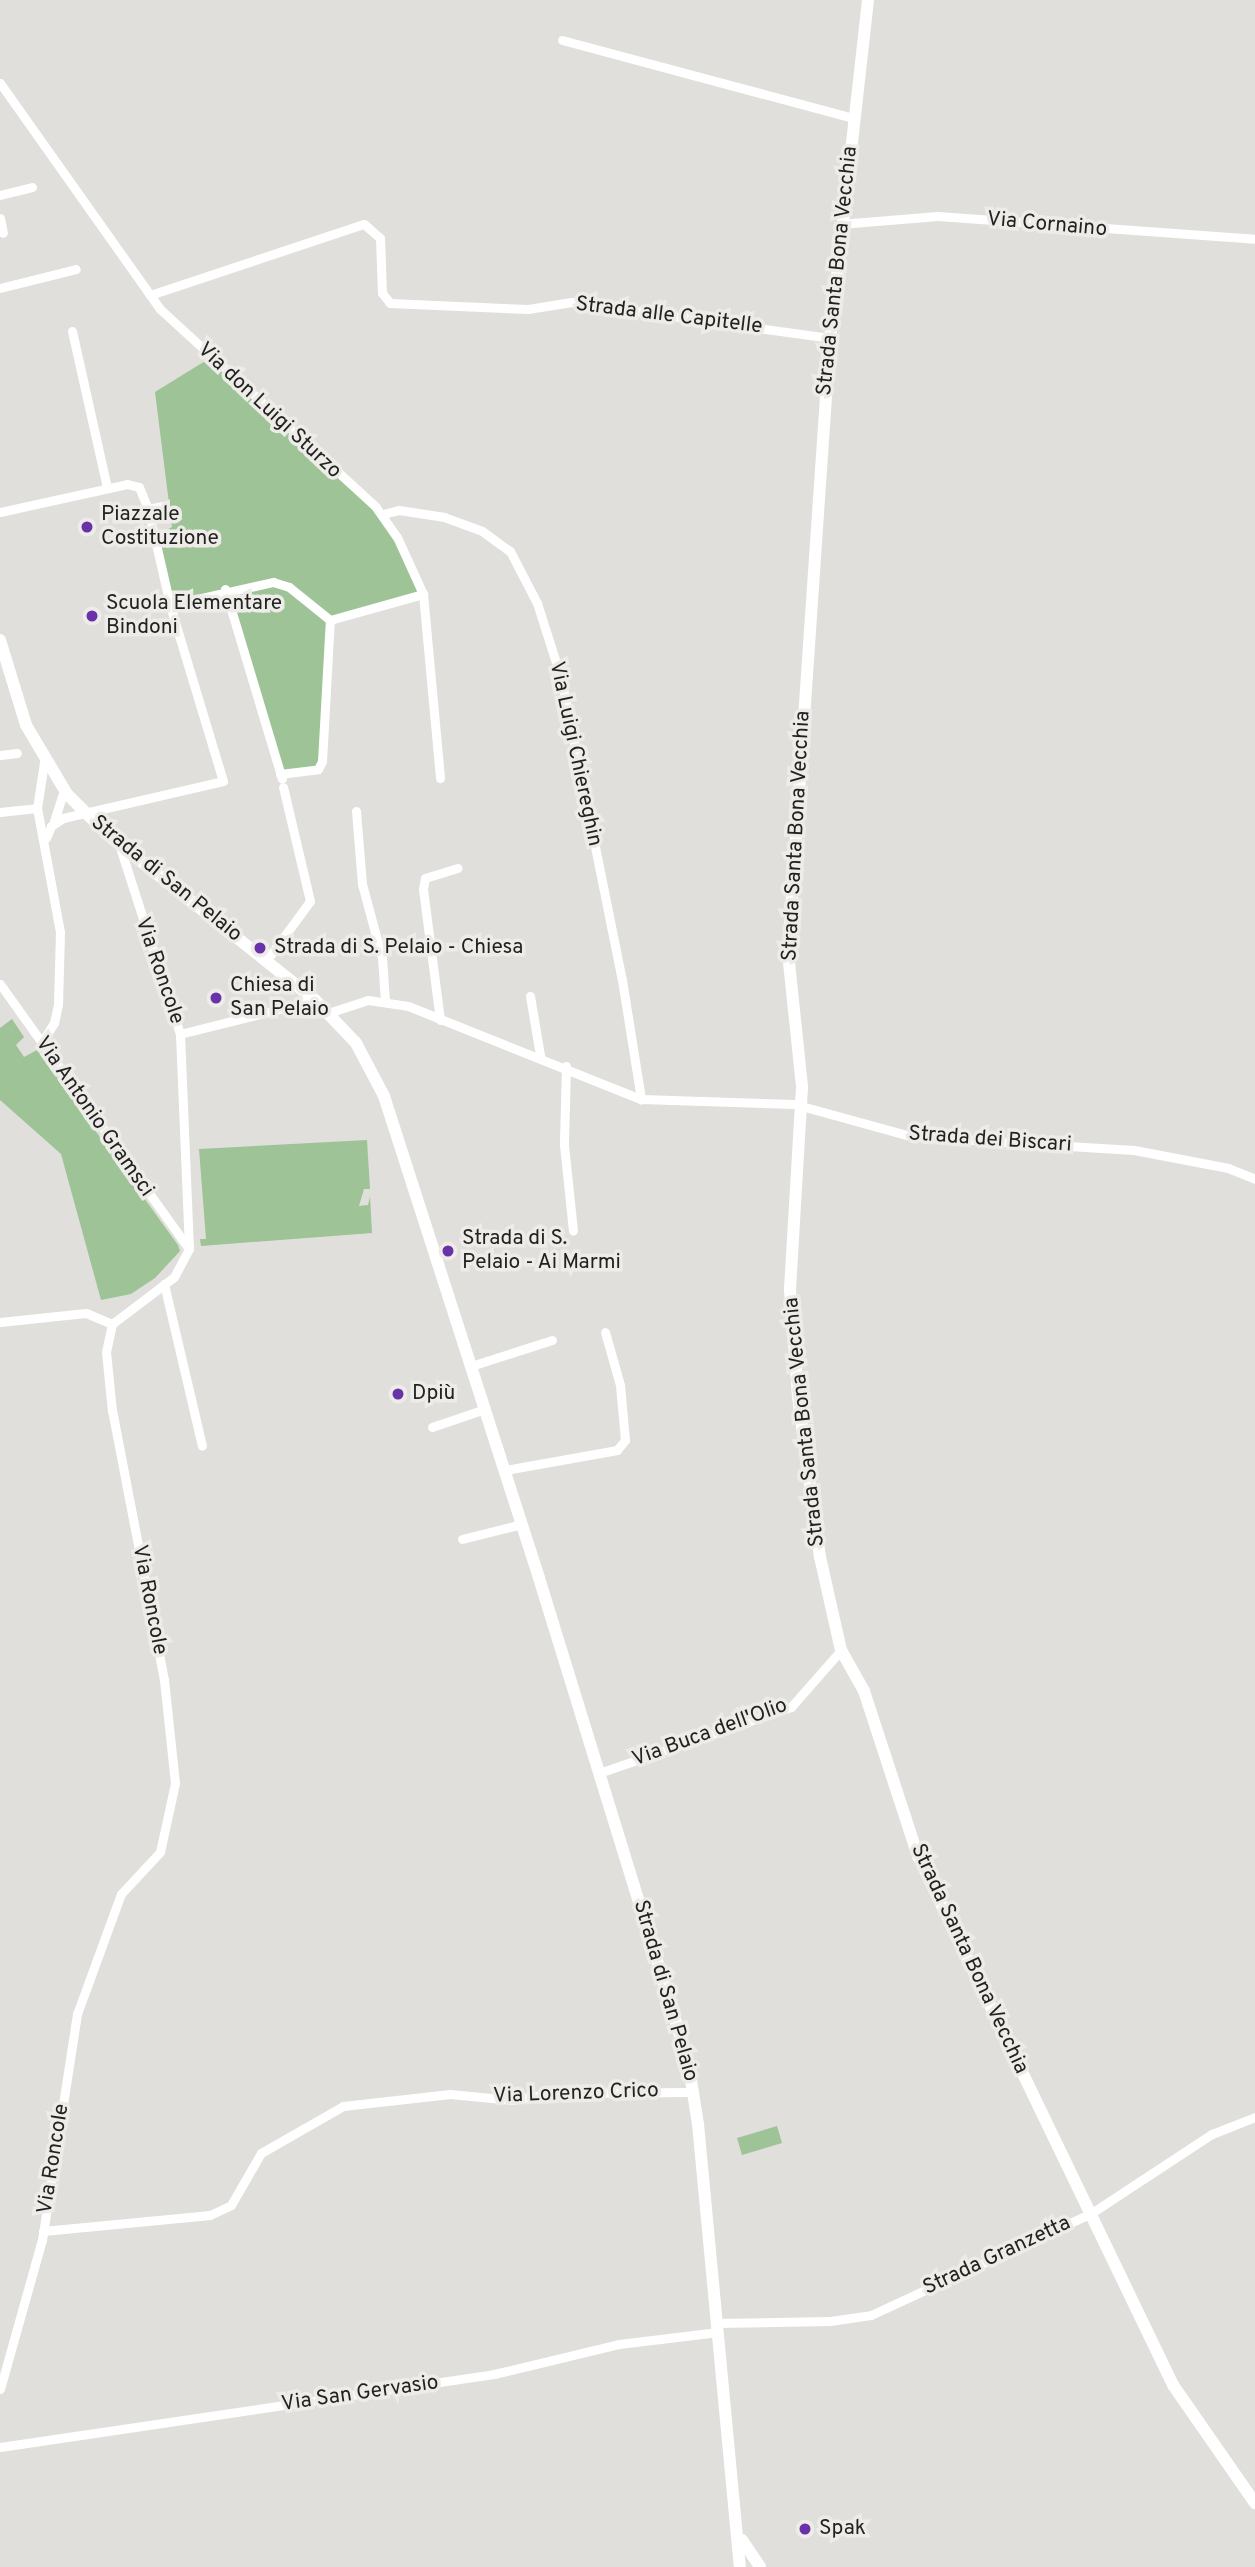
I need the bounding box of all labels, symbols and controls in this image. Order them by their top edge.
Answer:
street label: Strada Santa Bona Vecchia [812,145,864,397]
street label: Via Cornaino [986,207,1108,243]
street label: Strada alle Capitelle [574,292,764,340]
street label: Via don Luigi Sturzo [192,338,346,484]
place label: Piazzale Costituzione [101,502,219,552]
marker: Piazzale Costituzione [79,519,95,535]
place label: Scuola Elementare Bindoni [106,591,282,641]
marker: Scuola Elementare Bindoni [84,608,100,624]
street label: Via Luigi Chiereghin [543,659,607,849]
street label: Strada Santa Bona Vecchia [778,710,816,962]
street label: Strada di San Pelaio [85,810,247,948]
street label: Via Roncole [129,914,189,1028]
place label: Strada di S. Pelaio - Chiesa [274,935,523,961]
marker: Strada di S. Pelaio - Chiesa [252,940,268,956]
place label: Chiesa di San Pelaio [230,973,329,1023]
marker: Chiesa di San Pelaio [208,990,224,1006]
street label: Via Antonio Gramsci [29,1032,159,1202]
street label: Strada dei Biscari [908,1122,1072,1158]
place label: Strada di S. Pelaio - Ai Marmi [462,1226,622,1276]
marker: Strada di S. Pelaio - Ai Marmi [440,1243,456,1259]
street label: Strada Santa Bona Vecchia [779,1296,831,1548]
place label: Dpiù [412,1381,455,1407]
marker: Dpiù [390,1386,406,1402]
street label: Via Roncole [126,1543,172,1657]
street label: Via Buca dell'Olio [629,1693,791,1773]
street label: Strada Santa Bona Vecchia [904,1840,1034,2078]
street label: Strada di San Pelaio [627,1898,703,2084]
street label: Via Lorenzo Crico [493,2079,659,2109]
street label: Via Roncole [33,2102,75,2216]
street label: Strada Granzetta [919,2211,1075,2301]
street label: Via San Gervasio [280,2371,440,2417]
place label: Spak [819,2516,866,2542]
marker: Spak [797,2521,813,2537]

